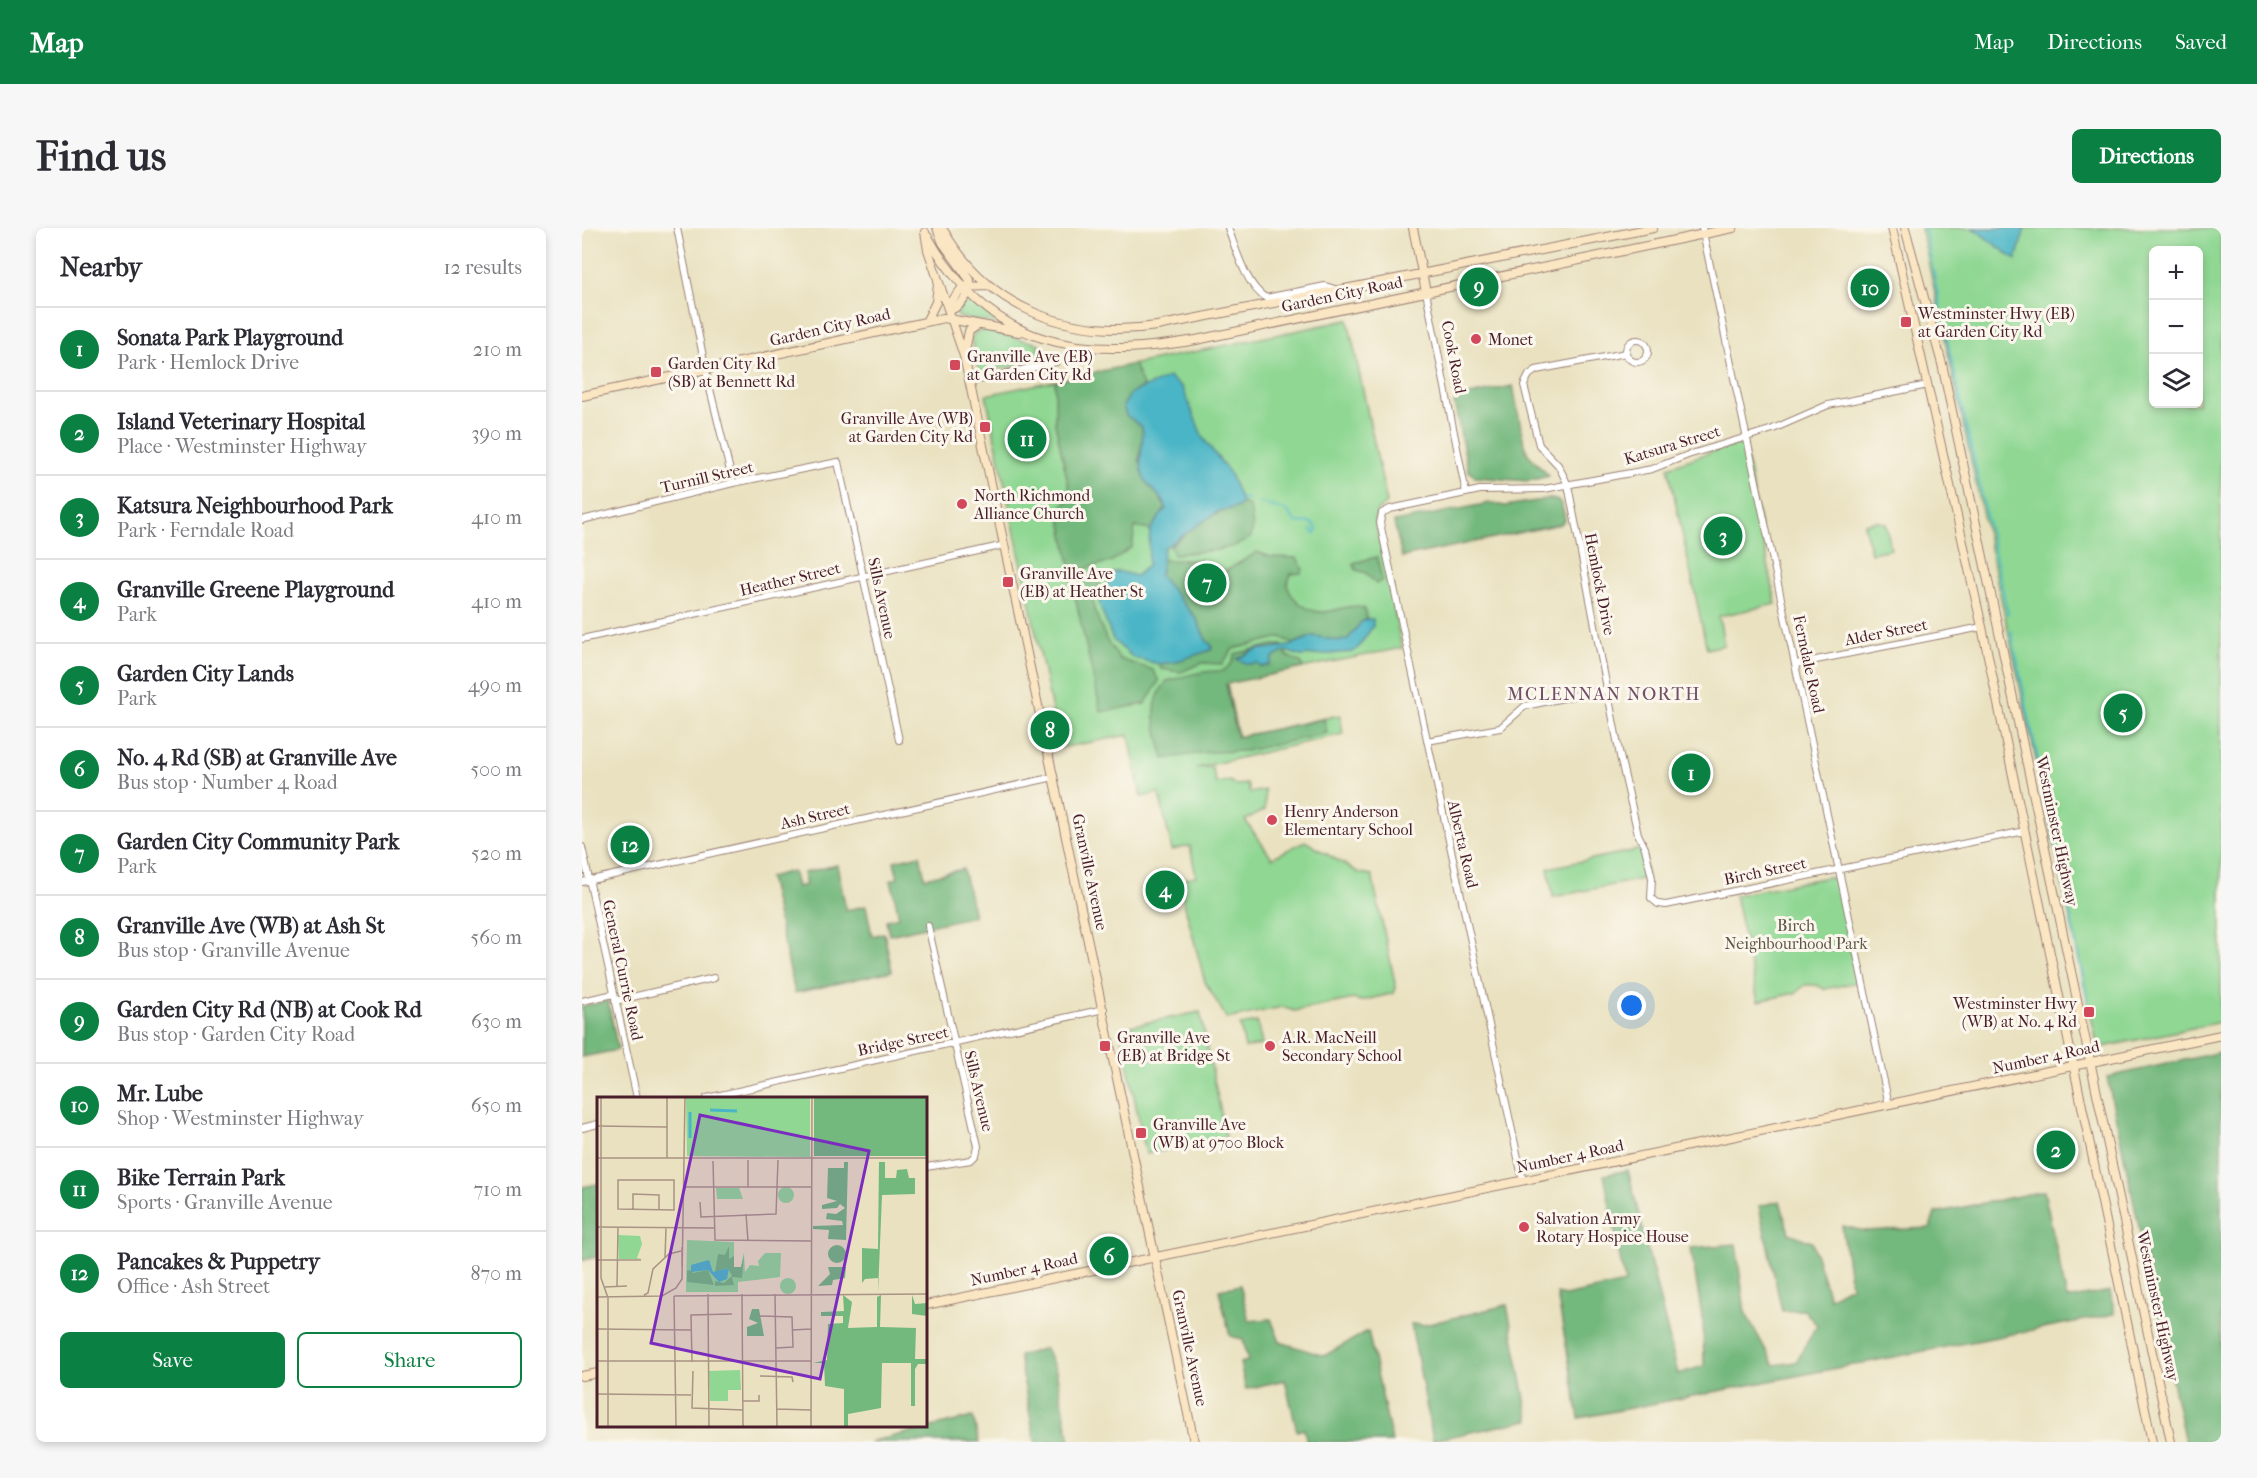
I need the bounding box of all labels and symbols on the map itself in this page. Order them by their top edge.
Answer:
pin: 9 [1460,264,1498,310]
pin: 10 [1850,266,1890,310]
street label: Garden City Road [1280,272,1405,316]
street label: Garden City Road [768,304,892,350]
place label: Westminster Hwy (EB) at Garden City Rd [1917,304,2075,341]
marker: Westminster Hwy (EB) at Garden City Rd [1899,315,1913,329]
street label: Cook Road [1438,319,1470,396]
place label: Monet [1488,330,1534,349]
marker: Monet [1469,332,1483,346]
place label: Granville Ave (EB) at Garden City Rd [967,347,1093,384]
place label: Garden City Rd (SB) at Bennett Rd [668,354,796,391]
marker: Granville Ave (EB) at Garden City Rd [948,358,962,372]
marker: Garden City Rd (SB) at Bennett Rd [649,365,663,379]
place label: Granville Ave (WB) at Garden City Rd [841,409,973,446]
pin: 11 [1008,416,1046,462]
marker: Granville Ave (WB) at Garden City Rd [978,420,992,434]
street label: Katsura Street [1622,421,1723,469]
street label: Turnill Street [659,457,756,497]
place label: North Richmond Alliance Church [973,486,1091,523]
marker: North Richmond Alliance Church [955,497,969,511]
pin: 3 [1704,514,1742,558]
street label: Hemlock Drive [1581,531,1619,637]
street label: Sills Avenue [864,556,900,641]
street label: Heather Street [738,558,842,600]
pin: 7 [1188,560,1226,606]
place label: Granville Ave (EB) at Heather St [1020,564,1144,601]
marker: Granville Ave (EB) at Heather St [1001,575,1015,589]
street label: Ferndale Road [1789,613,1829,715]
street label: Alder Street [1842,615,1929,650]
district label: MCLENNAN NORTH [1507,684,1701,705]
pin: 5 [2104,690,2142,736]
pin: 8 [1030,708,1070,752]
pin: 1 [1672,750,1710,796]
street label: Westminster Highway [2032,753,2082,908]
street label: Alberta Road [1443,797,1482,890]
street label: Ash Street [777,799,852,833]
place label: Henry Anderson Elementary School [1284,802,1413,839]
street label: Granville Avenue [1068,812,1112,932]
marker: Henry Anderson Elementary School [1265,813,1279,827]
pin: 12 [610,822,650,868]
street label: Birch Street [1722,853,1808,889]
pin: 4 [1146,868,1184,912]
street label: General Currie Road [599,898,647,1042]
park label: Birch Neighbourhood Park [1724,916,1868,953]
your location [1617,991,1646,1020]
place label: Westminster Hwy (WB) at No. 4 Rd [1952,994,2077,1031]
marker: Westminster Hwy (WB) at No. 4 Rd [2082,1005,2096,1019]
street label: Bridge Street [856,1022,951,1060]
place label: Granville Ave (EB) at Bridge St [1117,1028,1231,1065]
place label: A.R. MacNeill Secondary School [1281,1028,1403,1065]
street label: Number 4 Road [1991,1036,2102,1078]
marker: Granville Ave (EB) at Bridge St [1098,1039,1112,1053]
marker: A.R. MacNeill Secondary School [1263,1039,1277,1053]
street label: Sills Avenue [960,1049,998,1134]
inset map [597,1097,927,1427]
place label: Granville Ave (WB) at 9700 Block [1153,1115,1285,1152]
marker: Granville Ave (WB) at 9700 Block [1134,1126,1148,1140]
pin: 2 [2036,1128,2076,1172]
street label: Number 4 Road [1515,1135,1626,1177]
place label: Salvation Army Rotary Hospice House [1536,1209,1689,1246]
marker: Salvation Army Rotary Hospice House [1517,1220,1531,1234]
street label: Westminster Highway [2133,1228,2183,1383]
pin: 6 [1090,1234,1128,1278]
street label: Number 4 Road [969,1248,1080,1290]
street label: Granville Avenue [1168,1288,1212,1408]

